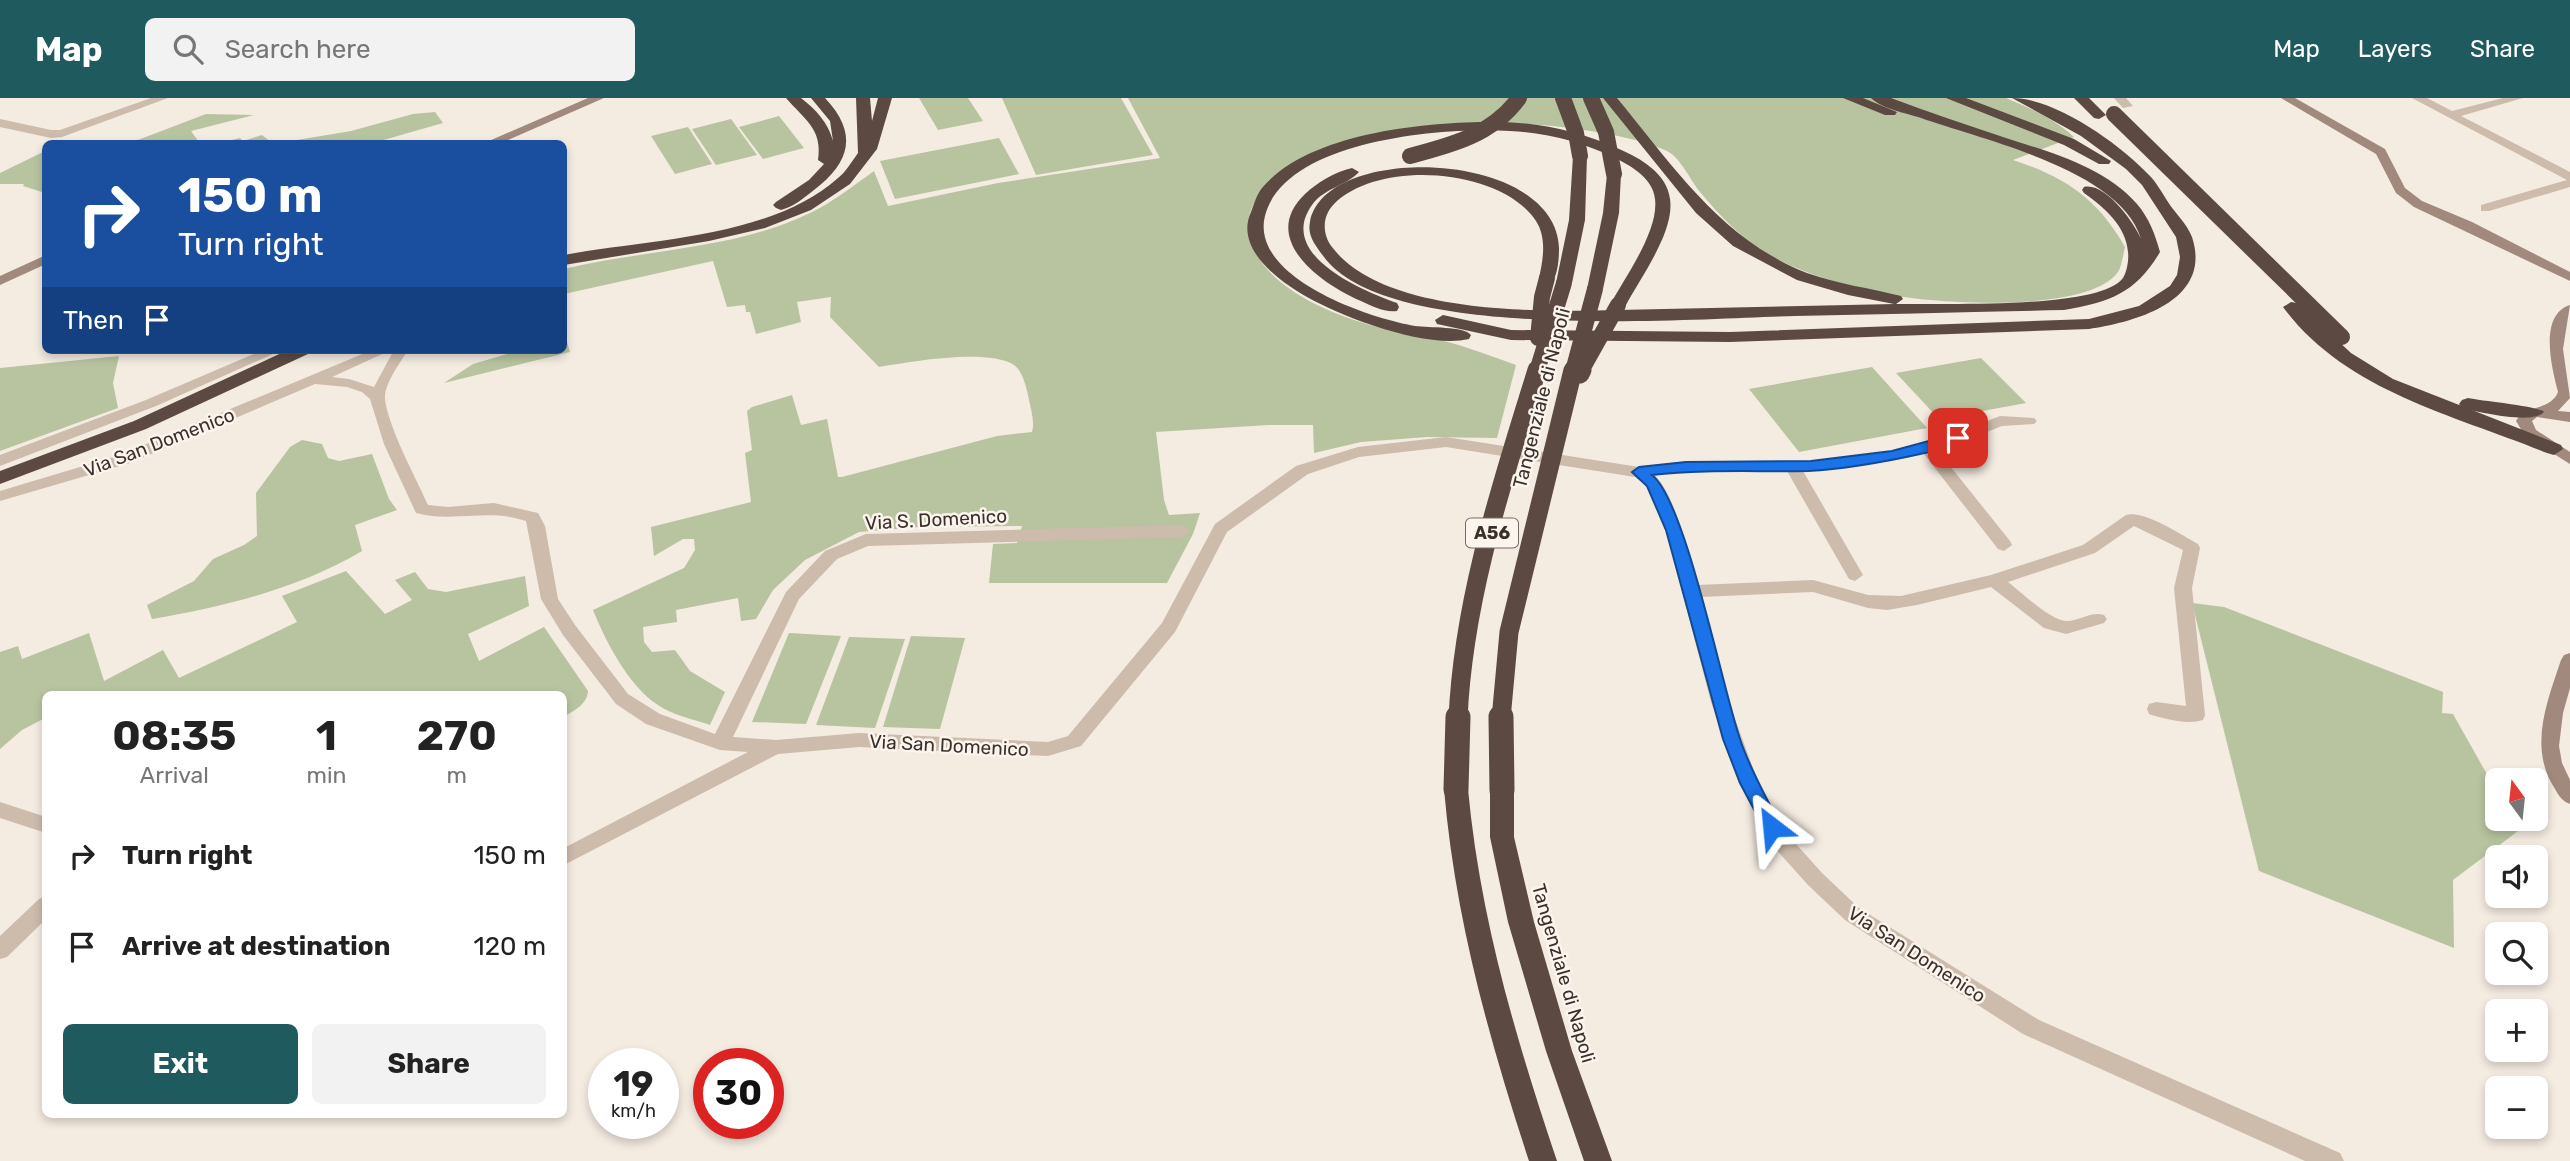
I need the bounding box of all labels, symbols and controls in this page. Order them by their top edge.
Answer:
search box [145,18,635,81]
text: Map [35,30,103,69]
icon: search [169,30,207,68]
text: Search here [225,34,370,65]
text: Map [2273,35,2320,63]
text: Layers [2358,35,2432,63]
text: Share [2470,35,2535,63]
text: 150 m [178,166,323,224]
icon: right [63,168,154,259]
text: Turn right [178,225,323,263]
icon: arrive [138,301,176,339]
text: Then [63,305,124,336]
street label: Tangenziale di Napoli [1508,306,1575,491]
street label: Via San Domenico [81,403,238,482]
pin [1928,408,1988,468]
icon: arrive [1939,419,1977,457]
street label: Via S. Domenico [864,504,1008,535]
road number: A56 [1466,519,1518,548]
text: 08:35 [112,711,236,761]
text: 1 [316,711,337,761]
text: 270 [417,711,497,761]
street label: Via San Domenico [869,730,1029,761]
text: Arrival [140,761,209,789]
text: min [307,761,347,789]
text: m [447,761,467,789]
north arrow [2485,768,2548,831]
map controls [2485,768,2548,1139]
position arrow [1735,790,1809,864]
icon: right [63,837,101,875]
text: Turn right [122,840,252,871]
text: 150 m [473,840,546,871]
button: sound [2485,845,2548,908]
street label: Tangenziale di Napoli [1527,881,1600,1065]
street label: Via San Domenico [1844,901,1990,1008]
button: search [2485,922,2548,985]
icon: arrive [63,928,101,966]
text: Arrive at destination [122,931,390,962]
text: 120 m [474,931,546,962]
button: + [2485,999,2548,1062]
button: Exit [63,1024,298,1104]
button: Share [312,1024,546,1104]
speed limit sign: 30 [693,1048,784,1139]
text: 19 [614,1063,653,1105]
button: − [2485,1076,2548,1139]
text: km/h [611,1100,656,1122]

